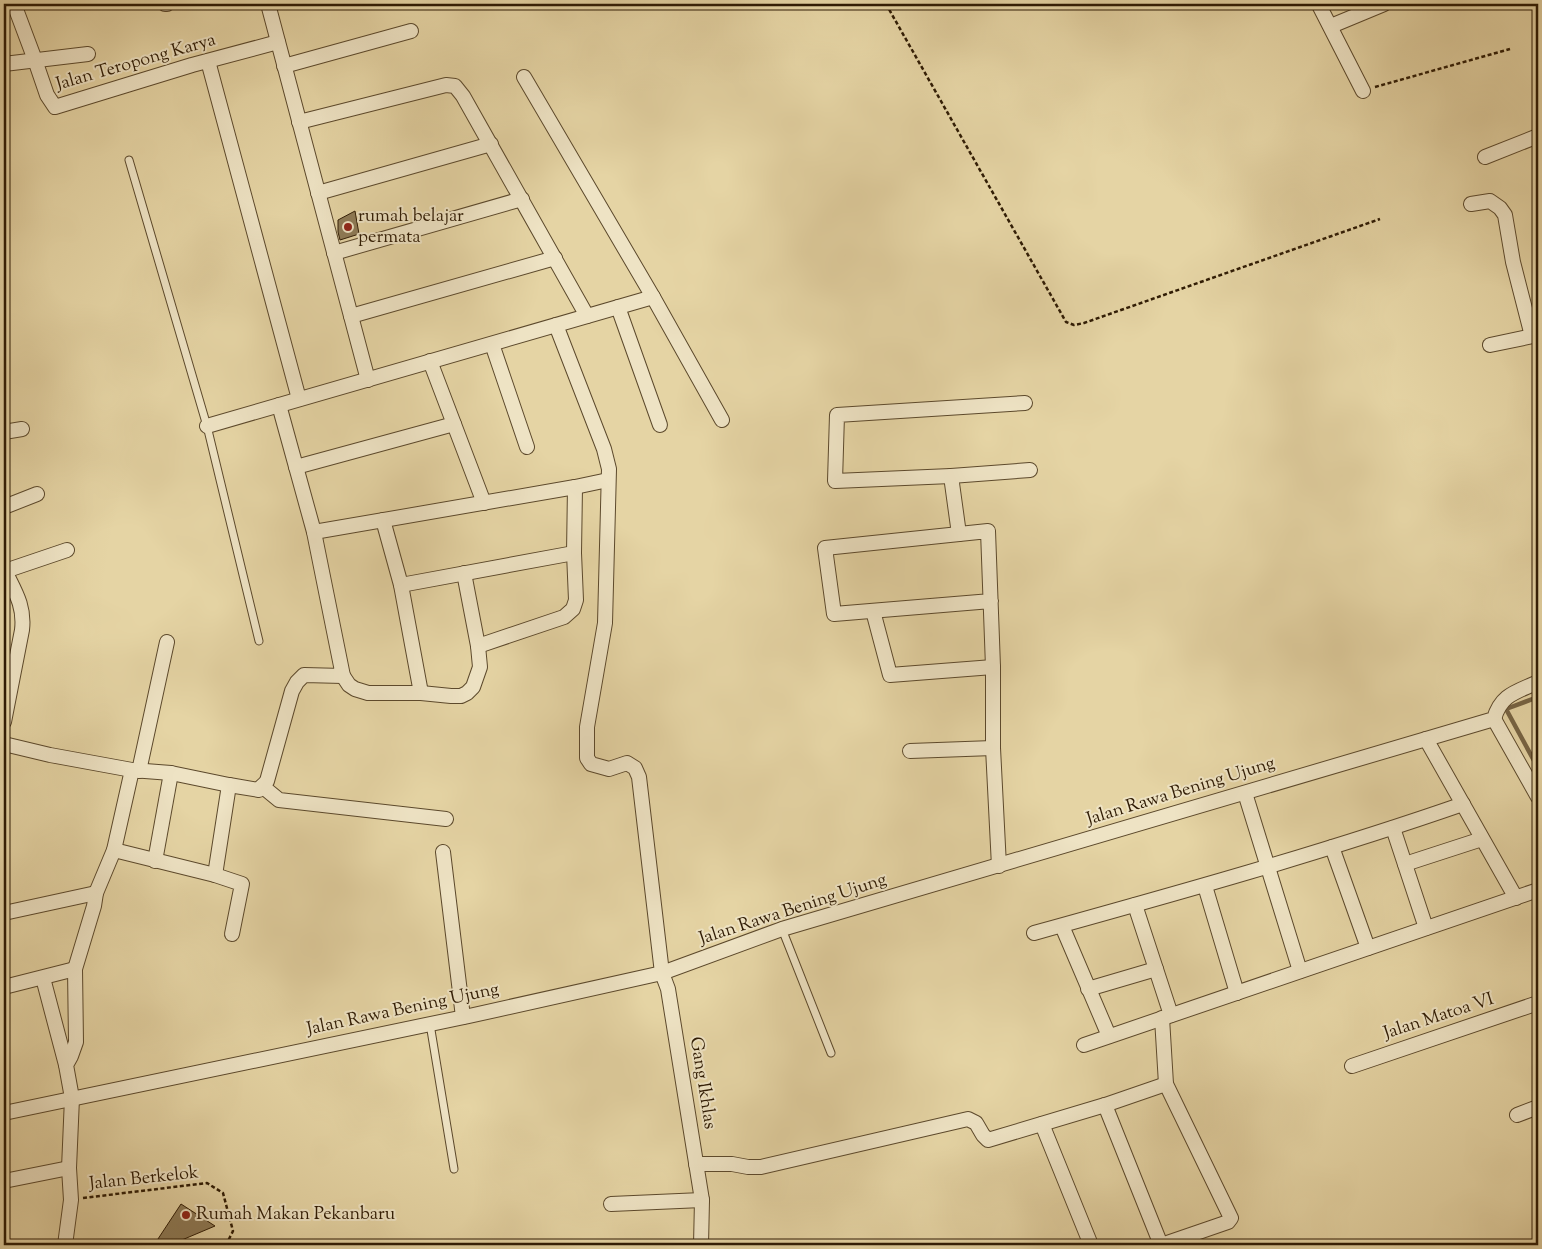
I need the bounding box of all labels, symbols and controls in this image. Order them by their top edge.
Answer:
street label: Jalan Teropong Karya [52,28,219,99]
place label: rumah belajar permata [358,204,464,251]
marker: rumah belajar permata [342,221,354,233]
street label: Jalan Rawa Bening Ujung [1083,751,1279,833]
street label: Jalan Rawa Bening Ujung [695,867,890,953]
street label: Jalan Rawa Bening Ujung [304,977,502,1043]
street label: Jalan Matoa VI [1380,987,1498,1047]
street label: Gang Ikhlas [682,1035,722,1131]
street label: Jalan Berkelok [87,1160,200,1198]
place label: Rumah Makan Pekanbaru [196,1202,395,1228]
marker: Rumah Makan Pekanbaru [180,1209,192,1221]

